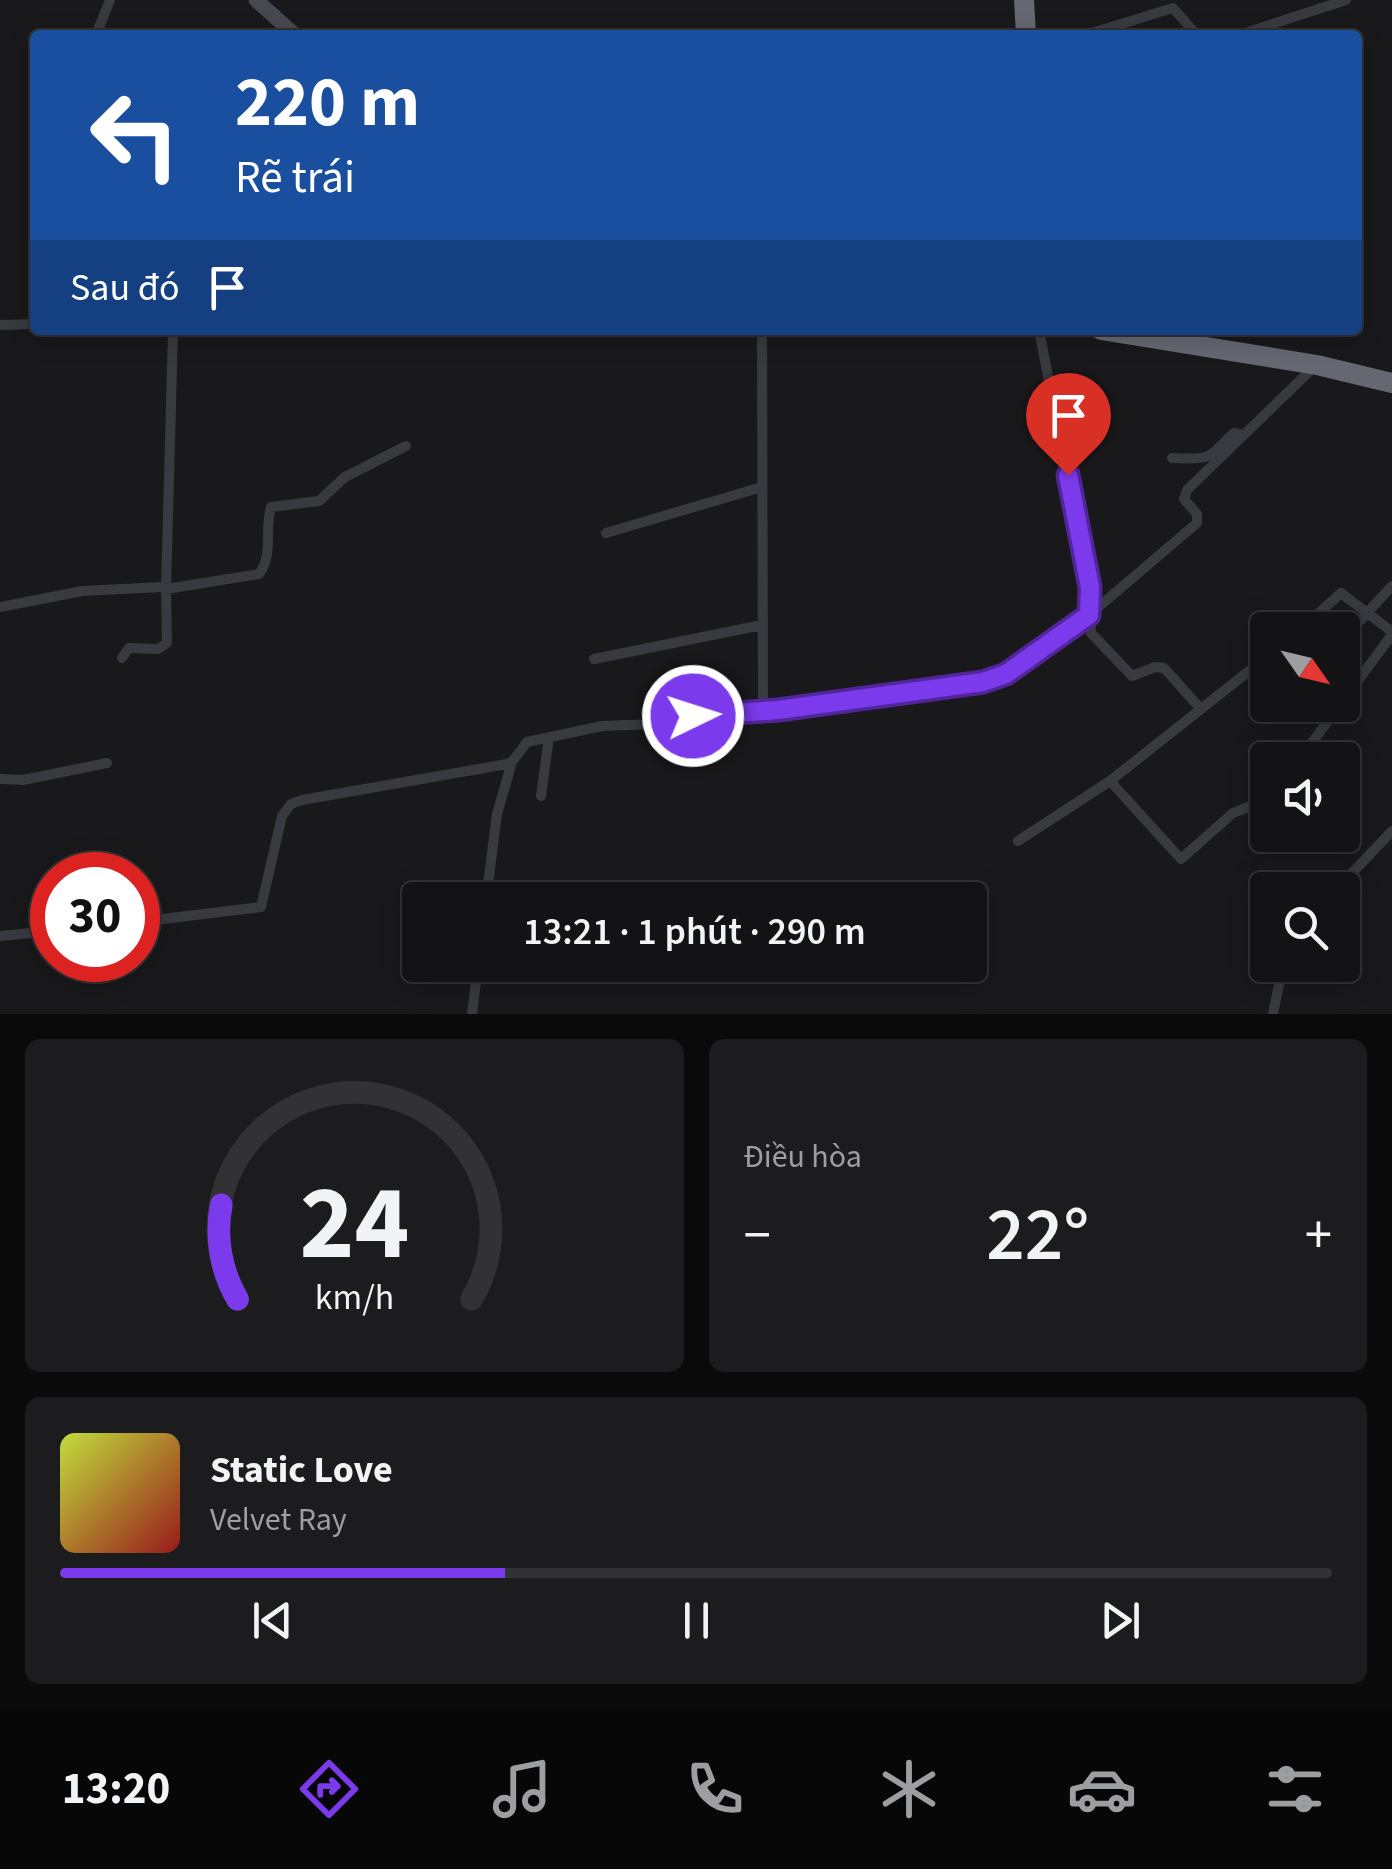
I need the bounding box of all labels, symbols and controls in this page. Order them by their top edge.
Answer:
text: 220 m [235,53,420,153]
icon: left [70,70,200,200]
text: Rẽ trái [235,146,355,210]
icon: arrive [200,260,255,315]
text: Sau đó [70,261,180,315]
pin [1026,373,1111,476]
icon: arrive [1041,388,1096,443]
north arrow [1250,612,1360,722]
map controls [1250,612,1360,982]
position arrow [641,664,745,768]
button: sound [1250,742,1360,852]
speed limit sign: 30 [30,852,160,982]
button: search [1250,872,1360,982]
text: 13:21 · 1 phút · 290 m [523,905,866,959]
text: Điều hòa [744,1134,862,1180]
text: 24 [299,1151,409,1299]
text: 22° [986,1182,1089,1289]
text: − [744,1197,771,1275]
text: + [1305,1197,1332,1275]
text: km/h [315,1272,394,1323]
text: Static Love [210,1443,393,1497]
text: Velvet Ray [210,1497,347,1543]
icon: previous [245,1593,300,1648]
icon: pause [669,1593,724,1648]
icon: next [1093,1593,1148,1648]
icon: directions [294,1754,364,1824]
icon: music [487,1754,557,1824]
icon: phone [680,1754,750,1824]
icon: climate [874,1754,944,1824]
icon: car [1067,1754,1137,1824]
icon: filters [1260,1754,1330,1824]
text: 13:20 [62,1757,170,1821]

